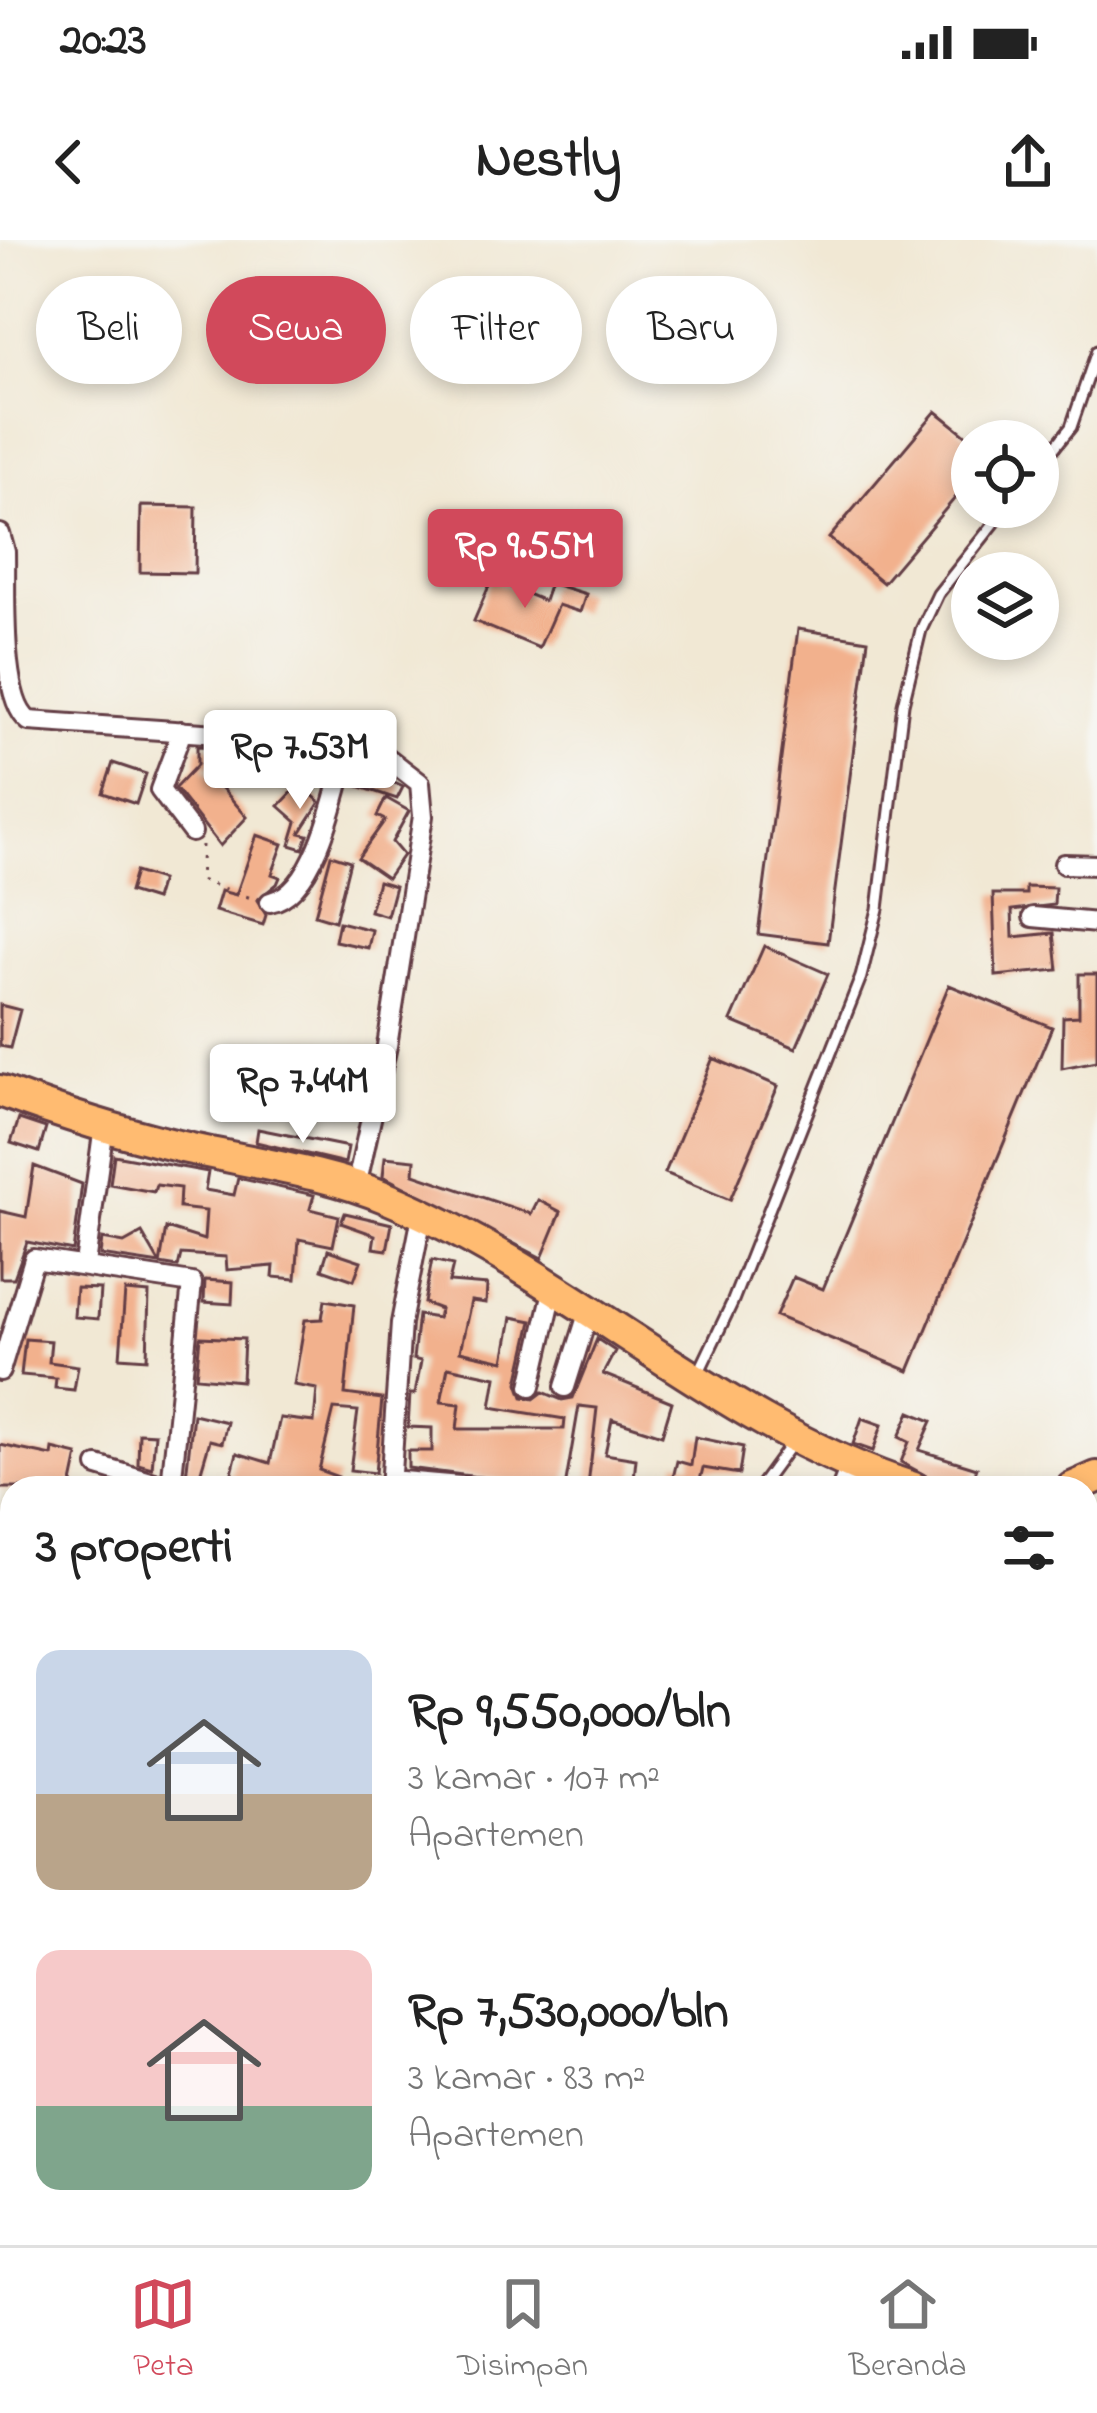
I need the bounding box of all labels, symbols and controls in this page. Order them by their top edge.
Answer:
text: 20:23 [60,9,147,75]
text: Nestly [476,123,621,201]
icon: back [36,129,102,195]
icon: share [995,129,1061,195]
chip: Beli [36,276,182,384]
chip: Sewa [206,276,386,384]
chip: Filter [410,276,582,384]
chip: Baru [606,276,777,384]
map controls [951,420,1059,660]
button: locate [951,420,1059,528]
pin: Rp 9.55M [401,509,649,611]
text: Rp 9.55M [455,519,595,576]
button: layers [951,552,1059,660]
pin: Rp 7.53M [176,710,424,812]
text: Rp 7.53M [231,720,369,777]
pin: Rp 7.44M [179,1044,427,1146]
text: Rp 7.44M [237,1054,369,1111]
text: 3 properti [36,1511,233,1586]
icon: filters [996,1515,1062,1581]
text: Rp 9,550,000/bln [408,1676,731,1751]
icon: home [132,1698,276,1842]
text: 3 kamar · 107 m² [408,1751,660,1808]
text: Apartemen [408,1808,584,1865]
text: Rp 7,530,000/bln [408,1976,729,2051]
icon: home [132,1998,276,2142]
text: 3 kamar · 83 m² [408,2051,646,2108]
text: Apartemen [408,2108,584,2165]
tab: Peta [130,2271,196,2391]
tab: Disimpan [457,2271,588,2391]
tab: Beranda [849,2271,967,2391]

